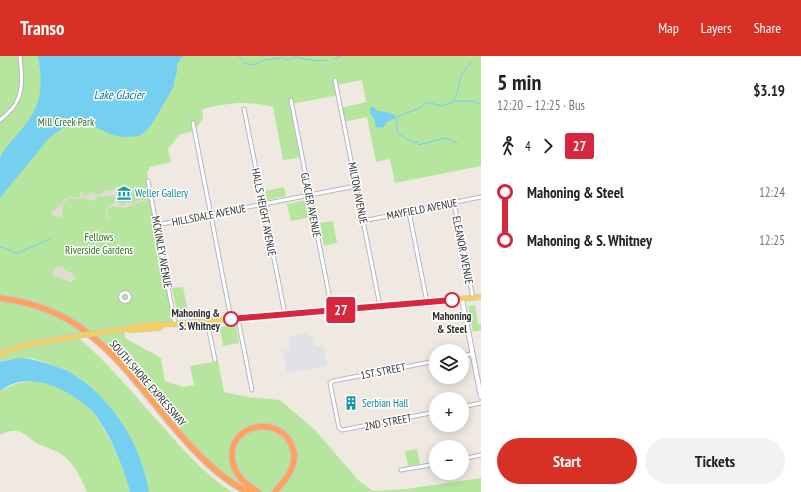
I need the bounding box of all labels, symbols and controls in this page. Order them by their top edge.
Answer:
text: Transo [20,16,64,40]
text: Map [658,19,679,37]
text: Layers [701,19,732,37]
text: Share [754,19,781,37]
text: 5 min [497,68,541,96]
text: $3.19 [753,81,785,100]
water label: Lake Glacier [94,87,146,102]
text: 12:20 – 12:25 · Bus [497,97,585,114]
park label: Mill Creek Park [38,115,95,129]
icon: walk [497,135,519,157]
icon: forward [537,135,559,157]
text: 27 [573,137,586,155]
text: 4 [525,138,531,155]
street label: MILTON AVENUE [345,161,371,225]
street label: HALLS HEIGHT AVENUE [249,167,279,257]
street label: GLACIER AVENUE [298,171,324,239]
text: Mahoning & Steel [527,183,624,202]
text: 12:24 [759,184,785,201]
museum icon: Weller Gallery [116,185,132,201]
place label: Weller Gallery [135,186,189,200]
street label: MAYFIELD AVENUE [385,195,459,223]
street label: HILLSDALE AVENUE [171,201,248,229]
street label: MCKINLEY AVENUE [149,215,175,289]
street label: ELEANOR AVENUE [450,215,477,286]
park label: Fellows Riverside Gardens [65,230,133,257]
text: Mahoning & S. Whitney [527,231,652,250]
text: 12:25 [759,232,785,249]
marker: Mahoning & Steel [444,292,460,308]
line badge: 27 [323,297,359,323]
text: 27 [334,301,348,319]
place label: Mahoning & S. Whitney [171,306,221,333]
place label: Mahoning & Steel [433,309,472,336]
marker: Mahoning & S. Whitney [223,311,239,327]
street label: SOUTH SHORE EXPRESSWAY [107,337,189,429]
map controls [429,344,469,480]
button: layers [429,344,469,384]
street label: 1ST STREET [359,360,407,382]
button: + [429,392,469,432]
building icon: Serbian Hall [343,395,359,411]
place label: Serbian Hall [362,396,409,410]
street label: 2ND STREET [363,411,413,433]
button: Start [497,438,637,484]
button: Tickets [645,438,785,484]
button: − [429,440,469,480]

